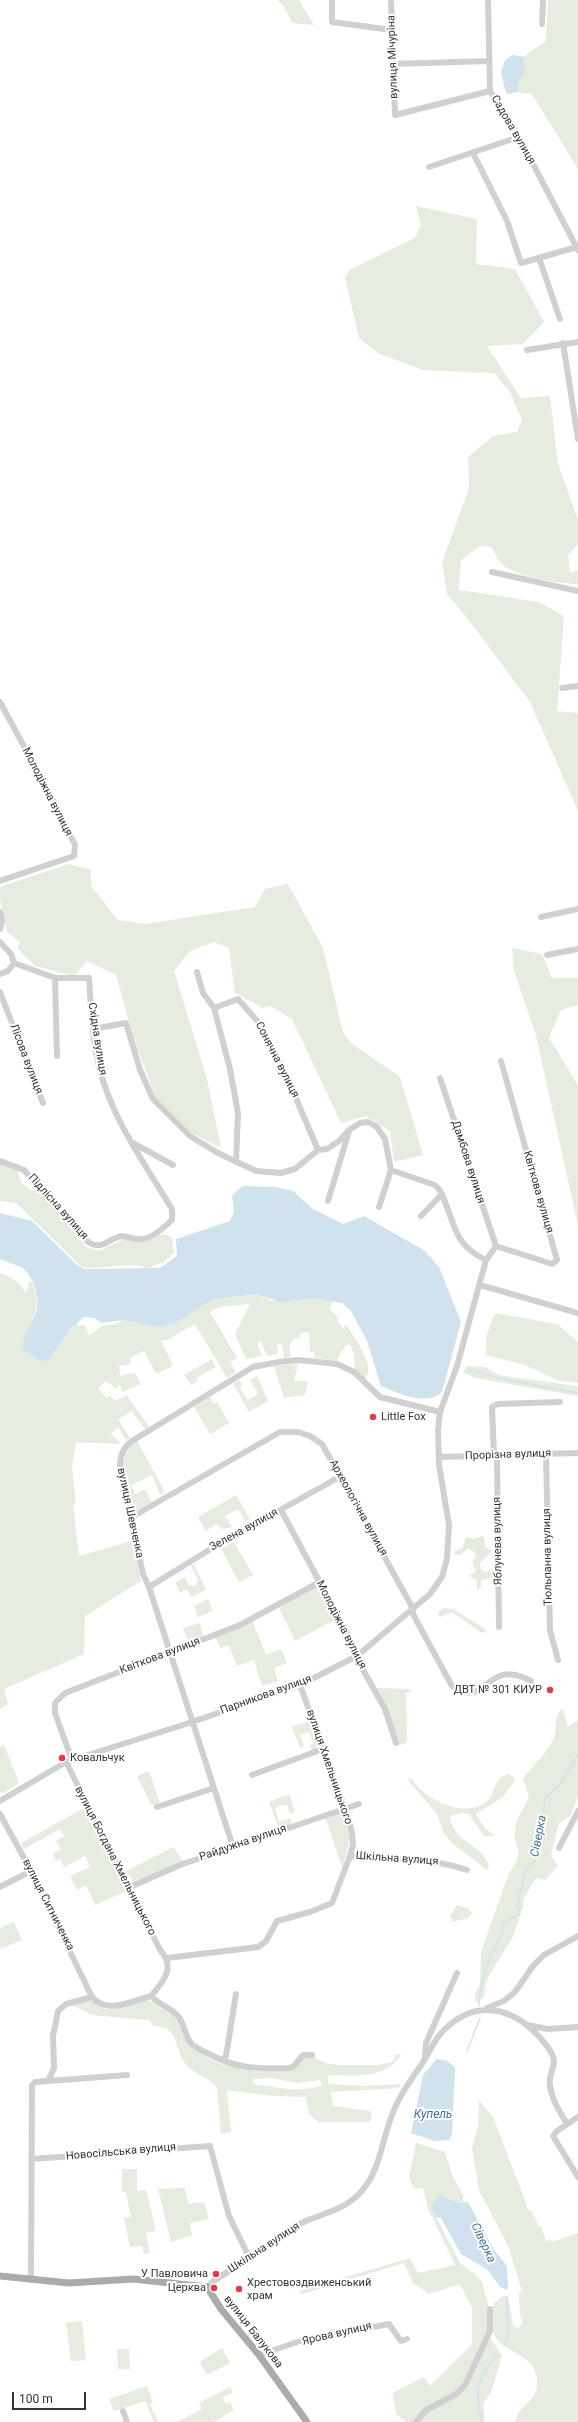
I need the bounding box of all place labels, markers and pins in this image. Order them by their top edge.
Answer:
place label: Little Fox [381,1410,426,1424]
marker: Little Fox [368,1412,378,1422]
place label: ДВТ № 301 КИУР [454,1683,542,1697]
marker: ДВТ № 301 КИУР [545,1685,555,1695]
place label: Ковальчук [70,1751,125,1765]
marker: Ковальчук [57,1753,67,1763]
place label: У Павловича [141,2267,208,2281]
marker: У Павловича [211,2269,221,2279]
place label: Хрестовоздвиженський храм [247,2276,371,2302]
place label: Церква [168,2281,206,2295]
marker: Церква [209,2283,219,2293]
marker: Хрестовоздвиженський храм [234,2284,244,2294]

